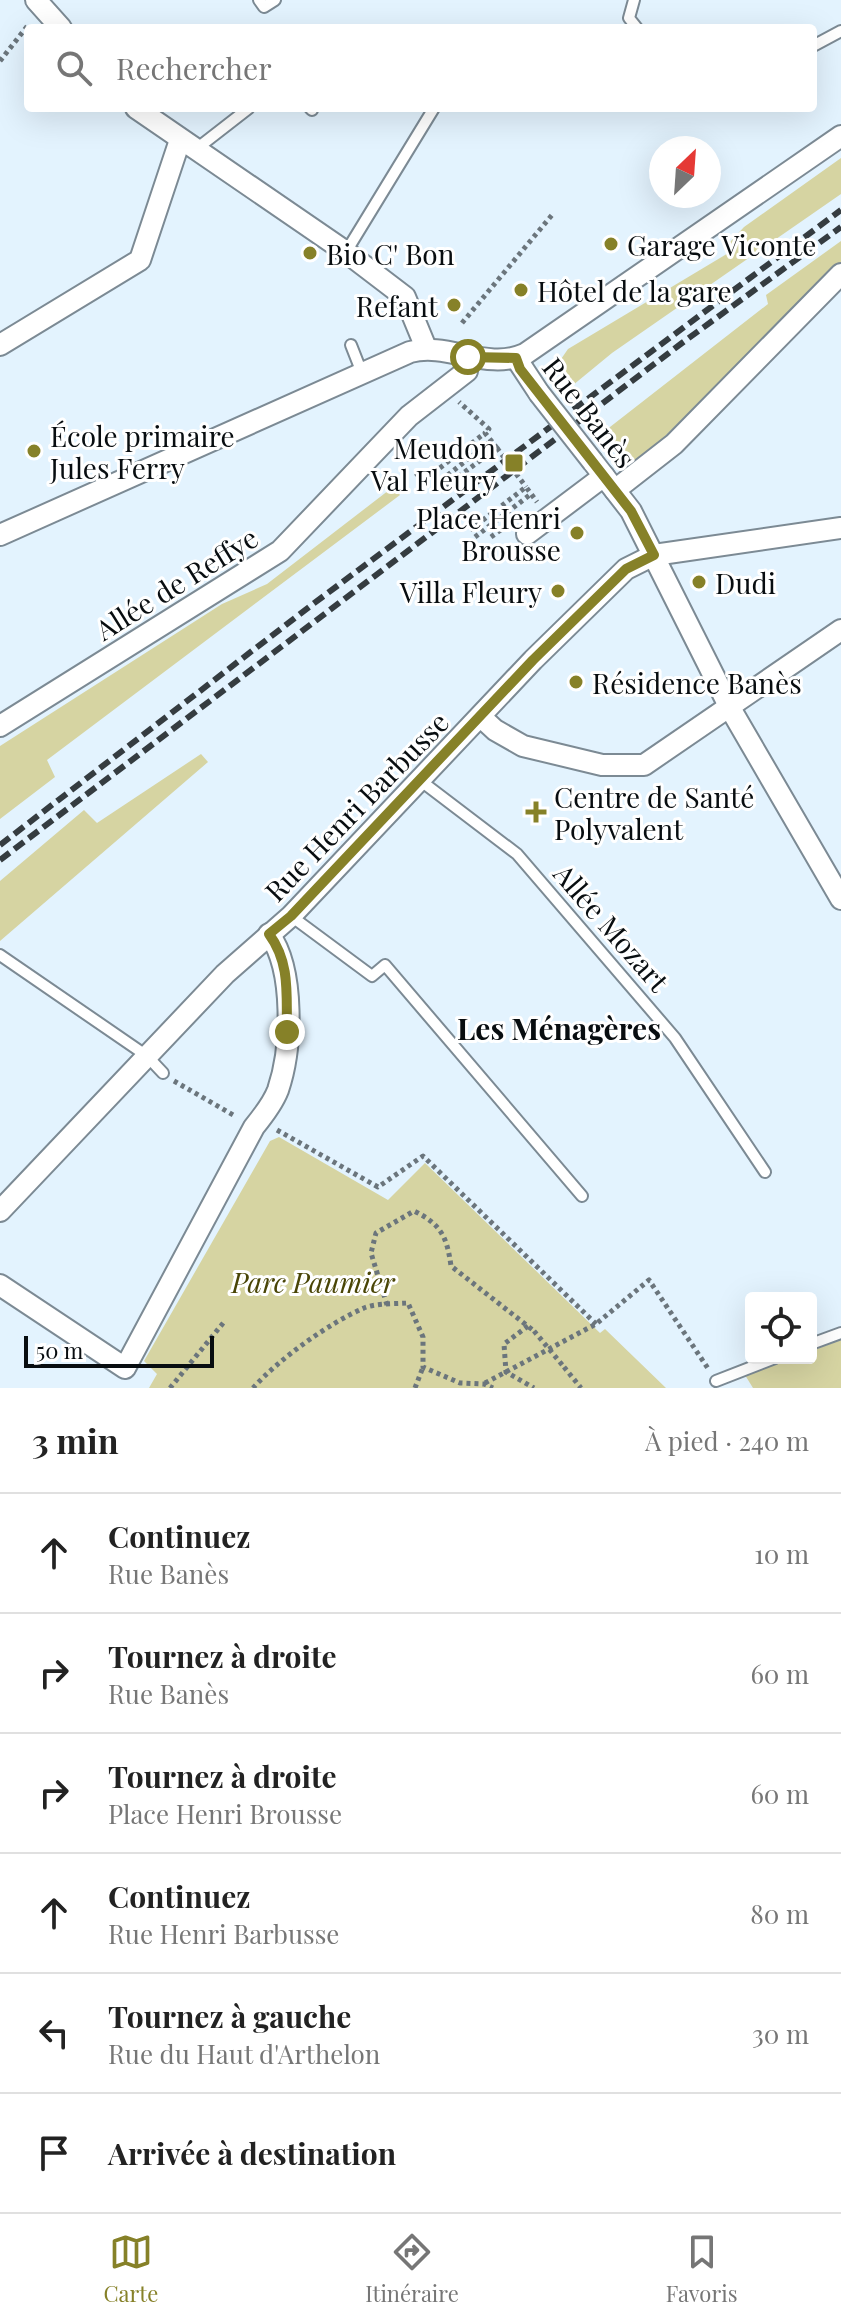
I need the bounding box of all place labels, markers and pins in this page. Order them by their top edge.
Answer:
place label: Garage Viconte [627,226,816,263]
place label: Bio C' Bon [326,235,455,272]
marker: Garage Viconte [602,235,620,253]
marker: Bio C' Bon [301,244,319,262]
place label: Hôtel de la gare [537,272,732,309]
marker: Hôtel de la gare [512,281,530,299]
place label: Refant [356,287,439,324]
marker: Refant [445,296,463,314]
place label: École primaire Jules Ferry [49,417,235,486]
place label: Meudon Val Fleury [370,429,496,498]
marker: École primaire Jules Ferry [25,442,43,460]
marker: Meudon Val Fleury [503,452,525,474]
place label: Place Henri Brousse [416,499,561,568]
marker: Place Henri Brousse [568,524,586,542]
place label: Dudi [715,564,776,601]
place label: Villa Fleury [399,573,542,610]
marker: Dudi [690,573,708,591]
marker: Villa Fleury [549,582,567,600]
place label: Résidence Banès [592,664,802,701]
marker: Résidence Banès [567,673,585,691]
place label: Centre de Santé Polyvalent [554,778,754,847]
marker: Centre de Santé Polyvalent [525,801,547,823]

